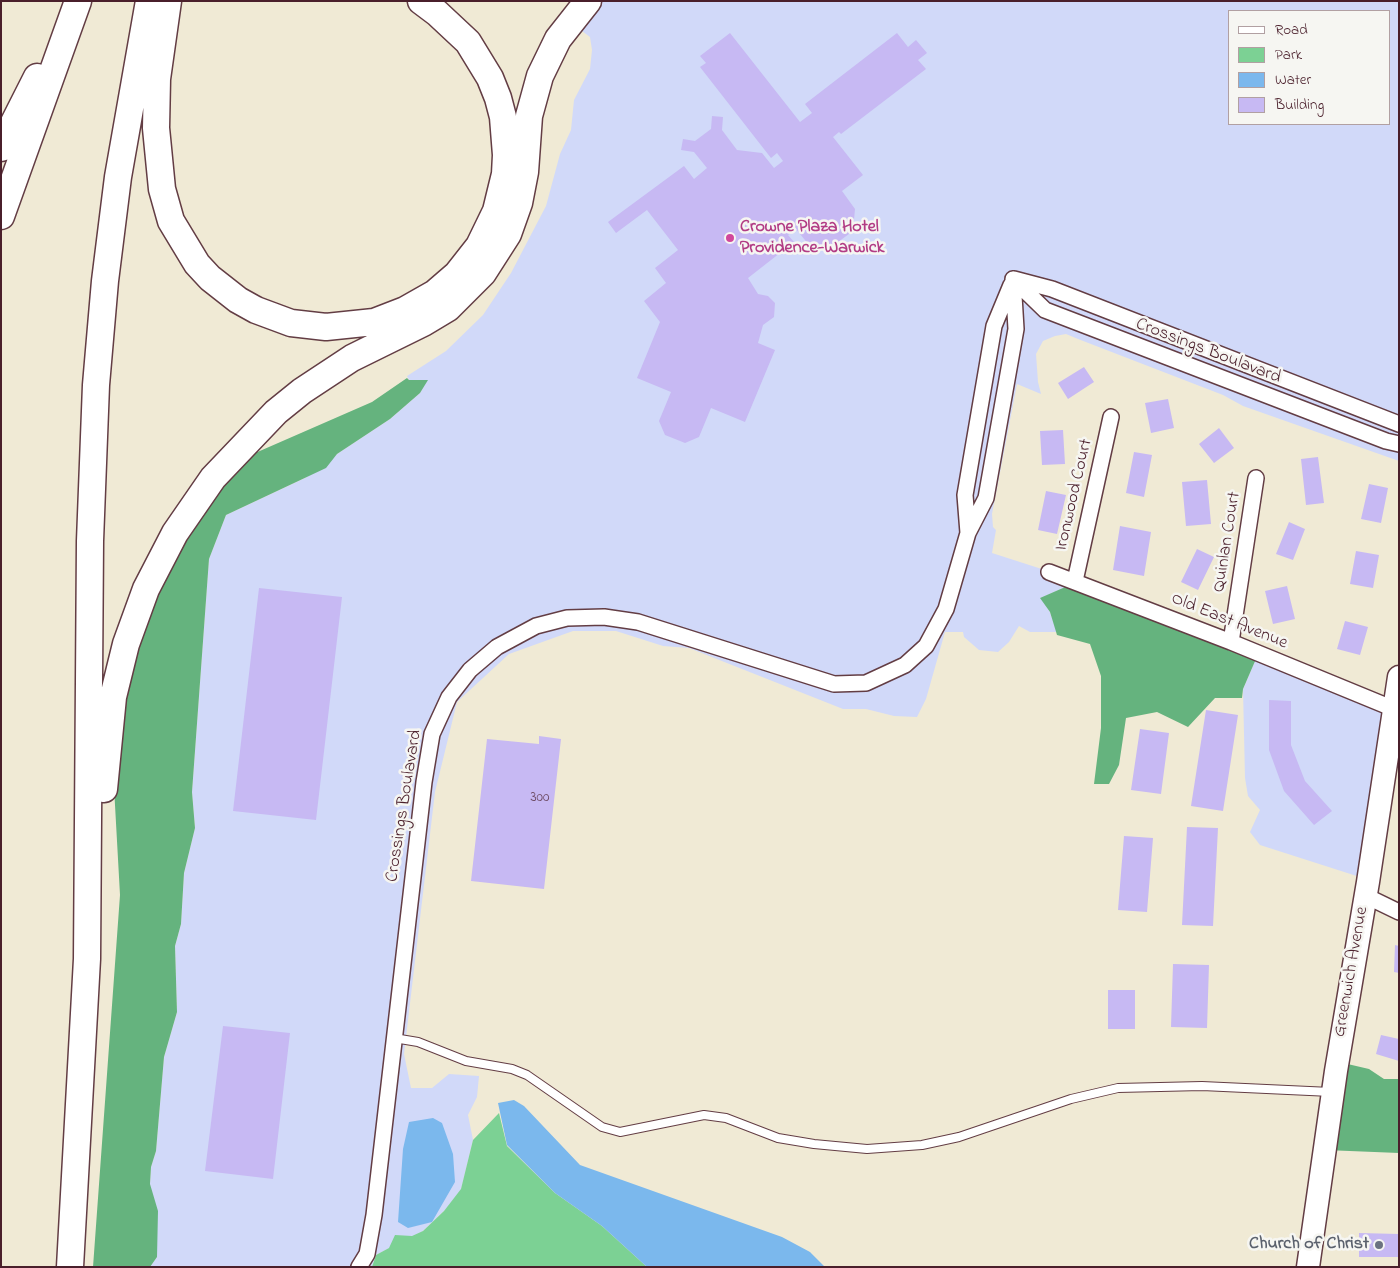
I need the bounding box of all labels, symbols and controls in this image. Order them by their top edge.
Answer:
legend [1228,10,1390,125]
text: Road [1275,19,1308,41]
text: Park [1275,44,1302,66]
text: Water [1275,69,1311,91]
text: Building [1275,94,1324,116]
place label: Crowne Plaza Hotel Providence-Warwick [740,217,885,260]
marker: Crowne Plaza Hotel Providence-Warwick [724,232,736,244]
street label: Crossings Boulavard [1132,314,1284,390]
street label: Ironwood Court [1052,437,1098,553]
street label: Quinlan Court [1209,490,1247,594]
street label: Old East Avenue [1168,589,1290,655]
street label: Crossings Boulavard [382,728,428,884]
house number: 300 [530,790,550,808]
street label: Greenwich Avenue [1330,905,1374,1039]
place label: Church of Christ [1249,1234,1369,1256]
marker: Church of Christ [1373,1239,1385,1251]

